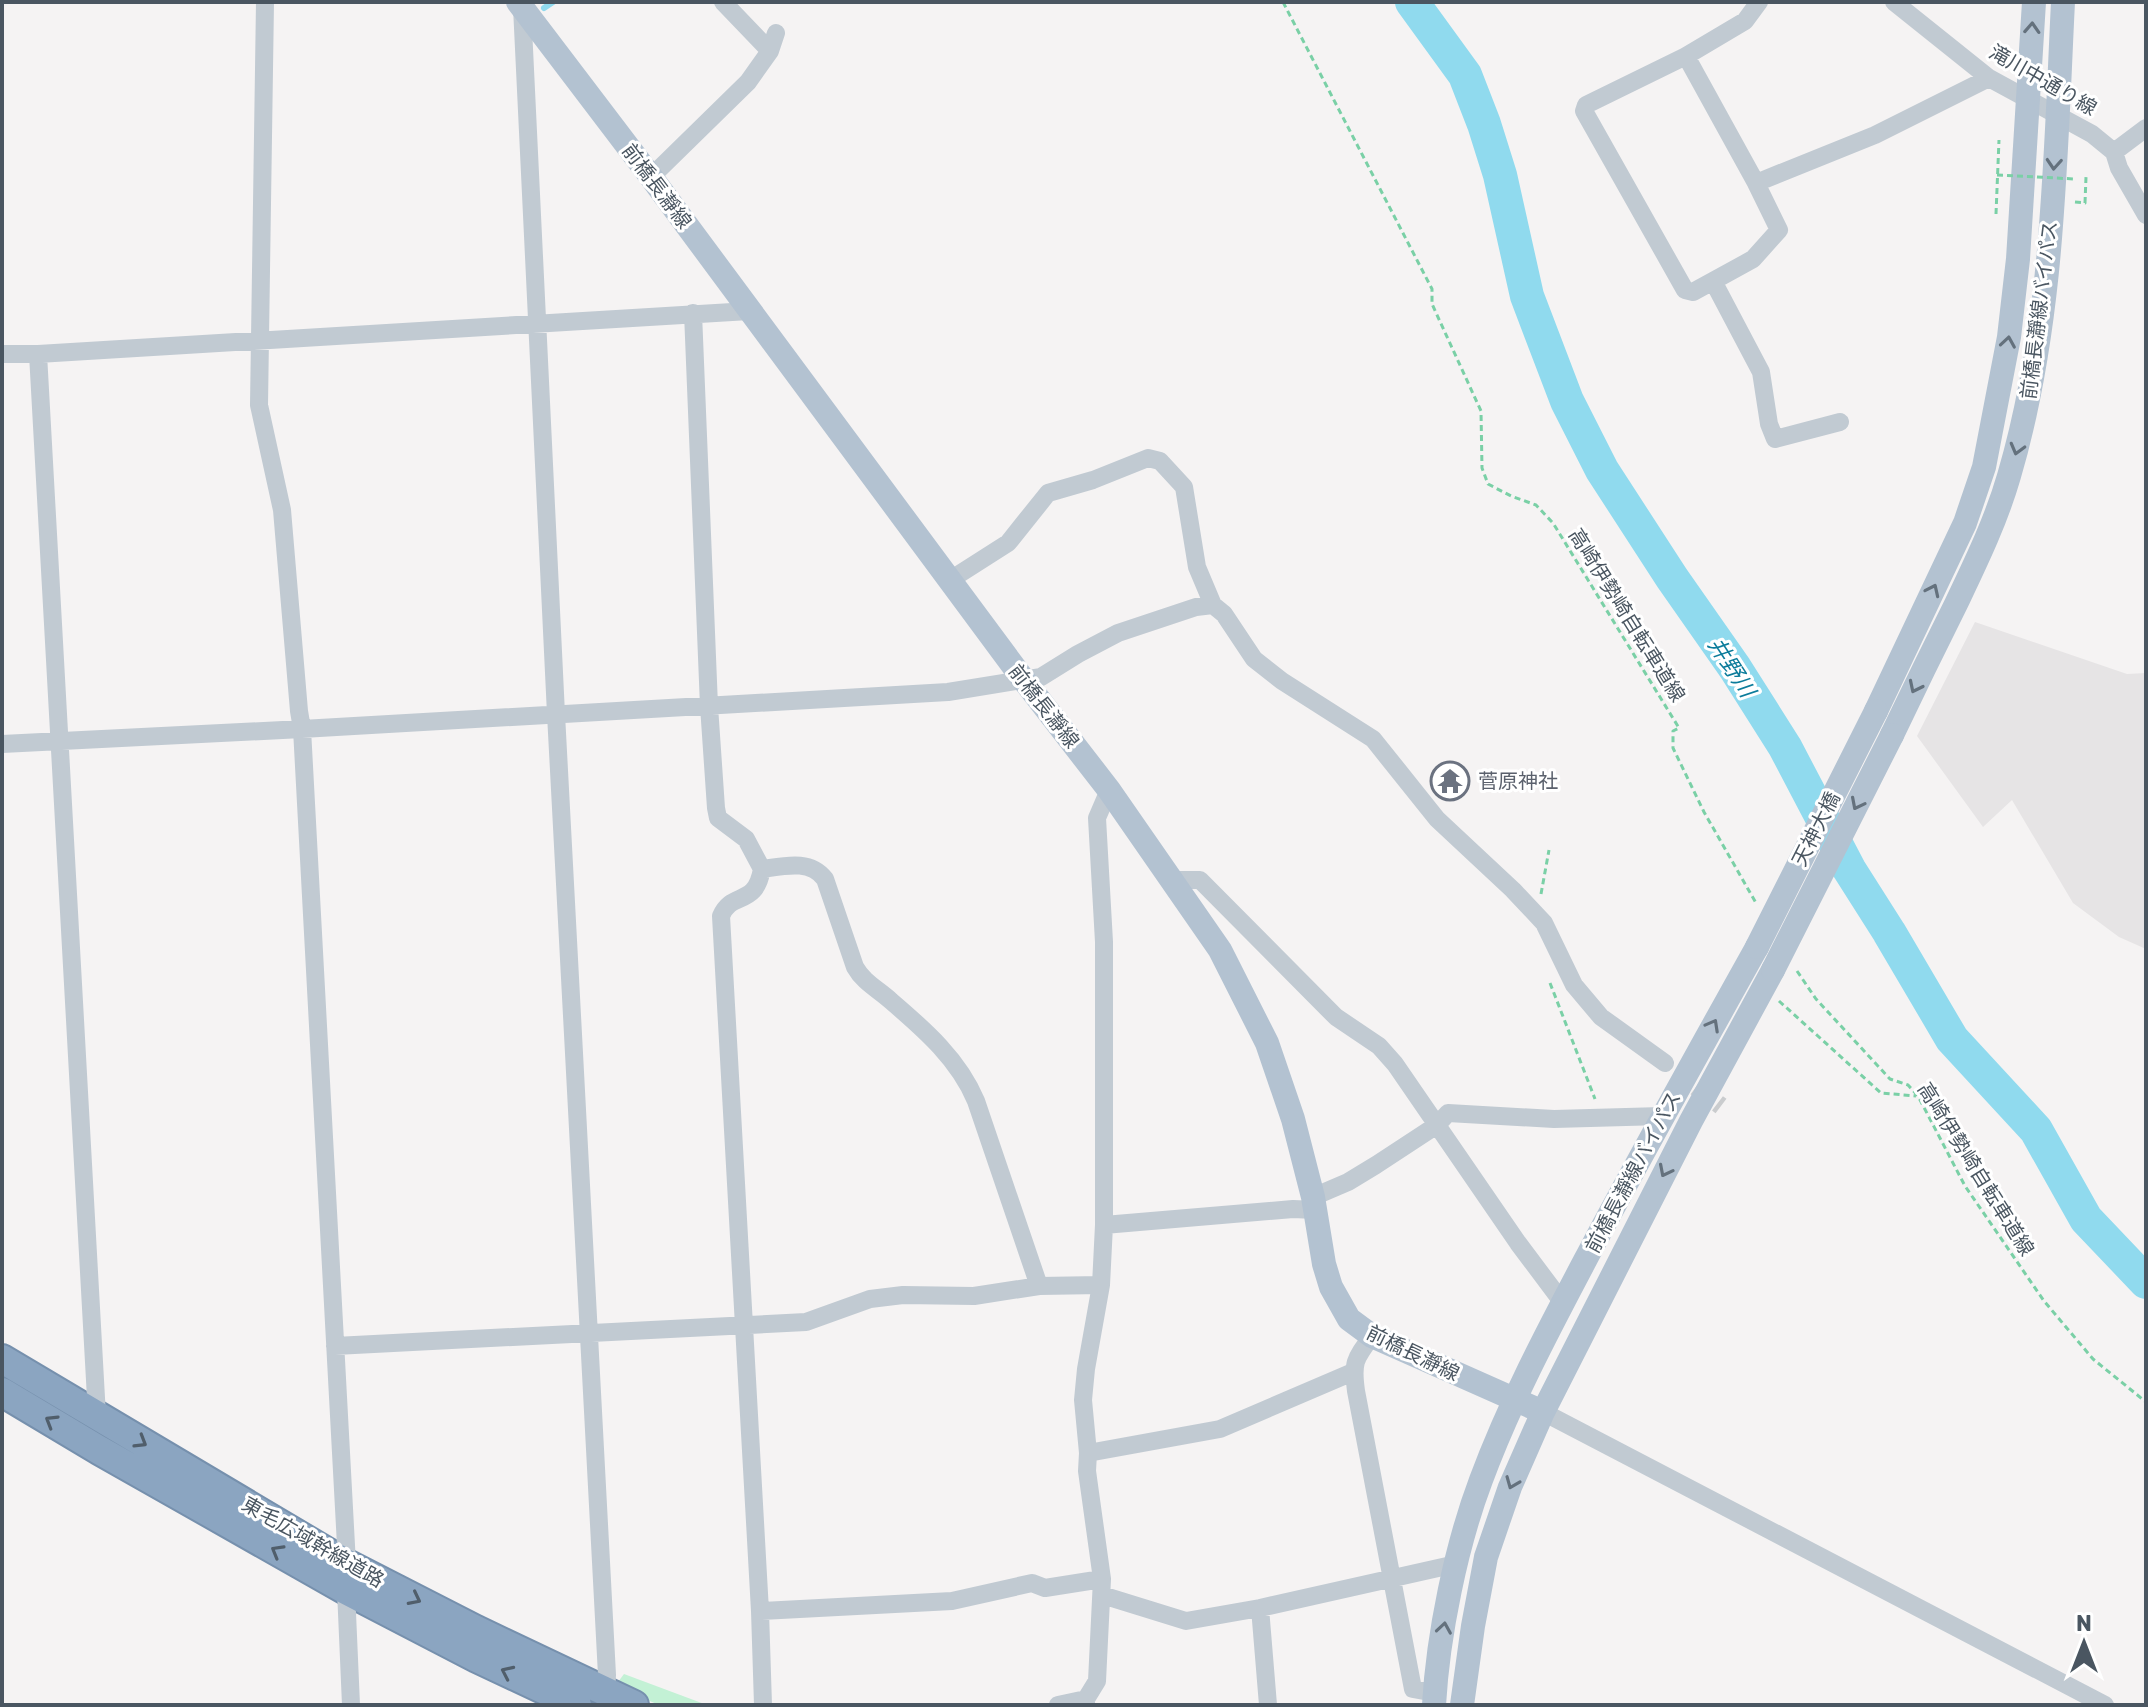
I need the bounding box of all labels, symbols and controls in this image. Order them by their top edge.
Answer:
one-way arrow [2023,21,2040,34]
street label: 滝川中通り線 [1985,40,2101,120]
street label: 前橋長瀞線 [617,139,697,233]
one-way arrow [2046,158,2063,171]
street label: 前橋長瀞線バイパス [2016,219,2062,401]
one-way arrow [1999,336,2016,349]
one-way arrow [2009,441,2026,455]
street label: 高崎伊勢崎自転車道線 [1564,524,1690,706]
one-way arrow [1923,584,1939,598]
water label: 井野川 [1702,632,1762,704]
street label: 前橋長瀞線 [1004,659,1084,753]
one-way arrow [1909,679,1925,694]
temple icon: 菅原神社 [1429,760,1471,802]
place label: 菅原神社 [1478,769,1558,793]
street label: 天神大橋 [1787,788,1845,870]
one-way arrow [1851,796,1867,811]
one-way arrow [1703,1019,1719,1034]
street label: 高崎伊勢崎自転車道線 [1913,1078,2039,1260]
street label: 前橋長瀞線バイパス [1580,1087,1686,1257]
one-way arrow [1660,1163,1675,1178]
street label: 前橋長瀞線 [1363,1320,1463,1386]
one-way arrow [45,1415,60,1431]
one-way arrow [132,1433,147,1448]
one-way arrow [1505,1475,1521,1489]
street label: 東毛広域幹線道路 [238,1492,388,1592]
one-way arrow [271,1545,285,1561]
one-way arrow [407,1589,422,1605]
north arrow [2044,1603,2124,1683]
text: N [2076,1610,2092,1637]
one-way arrow [1435,1621,1452,1634]
one-way arrow [500,1666,515,1682]

